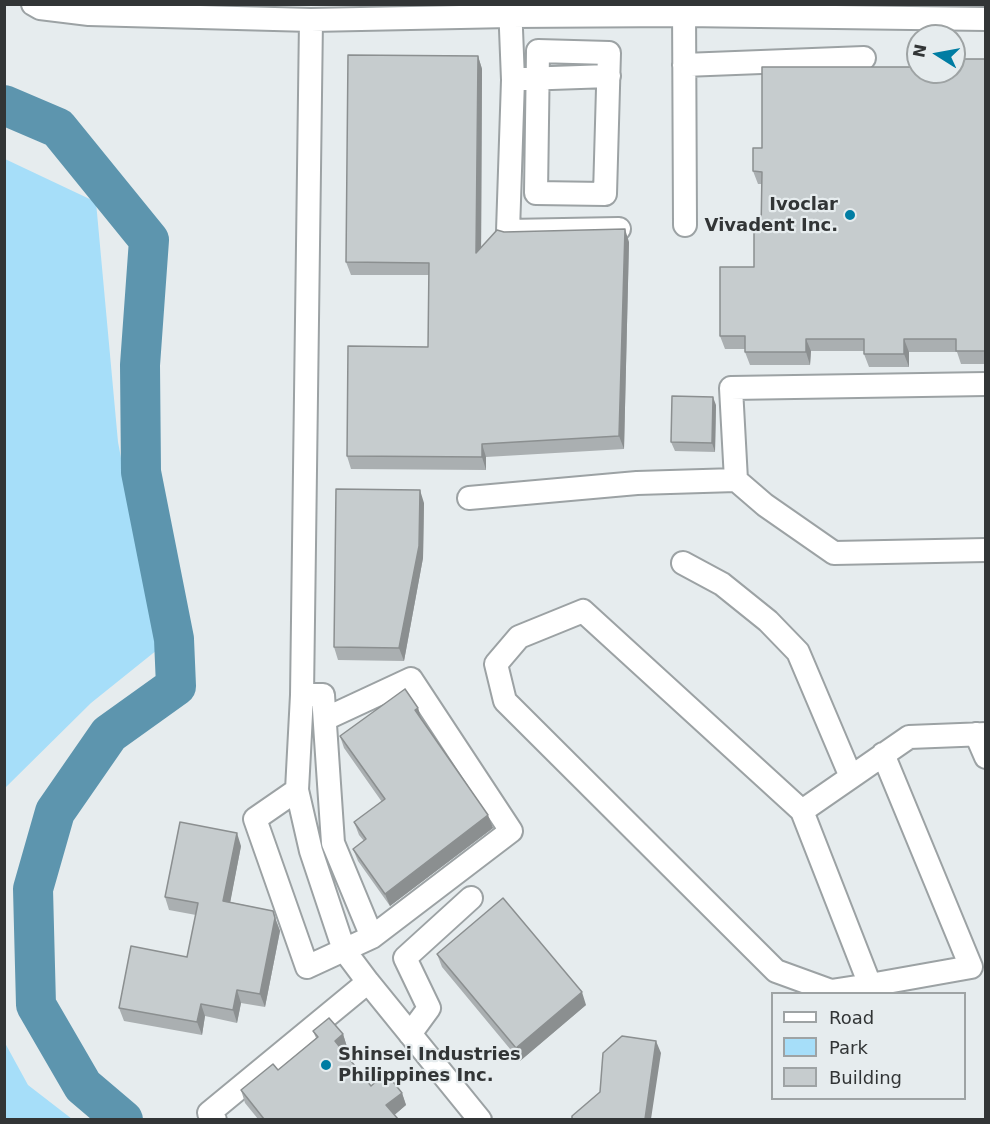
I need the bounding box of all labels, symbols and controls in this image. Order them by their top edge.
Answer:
north arrow [906,24,966,84]
text: N [909,42,930,59]
place label: Ivoclar Vivadent Inc. [705,194,838,236]
marker: Ivoclar Vivadent Inc. [843,208,857,222]
legend [771,992,966,1100]
text: Road [829,1007,874,1028]
text: Park [829,1037,868,1058]
place label: Shinsei Industries Philippines Inc. [338,1044,521,1086]
marker: Shinsei Industries Philippines Inc. [319,1058,333,1072]
text: Building [829,1067,902,1088]

